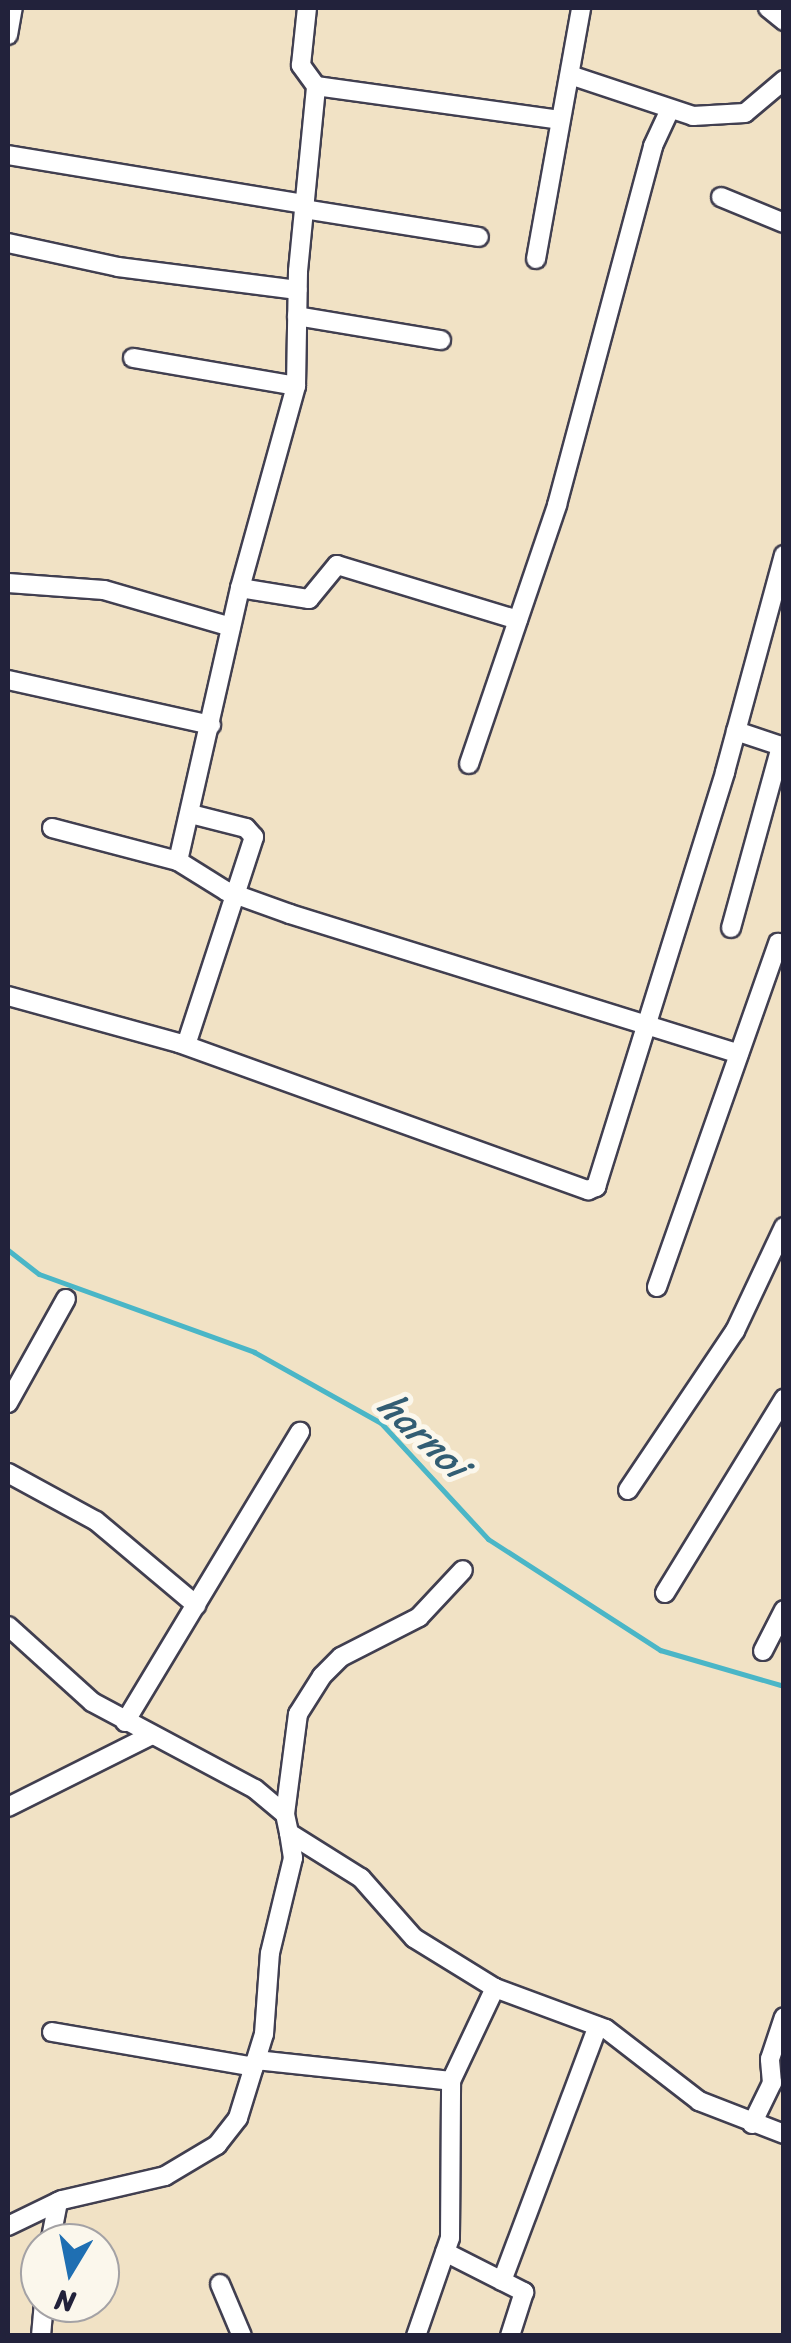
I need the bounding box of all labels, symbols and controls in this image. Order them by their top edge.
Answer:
water label: harnoi [369,1384,477,1488]
north arrow [20,2223,120,2323]
text: N [51,2275,79,2327]

